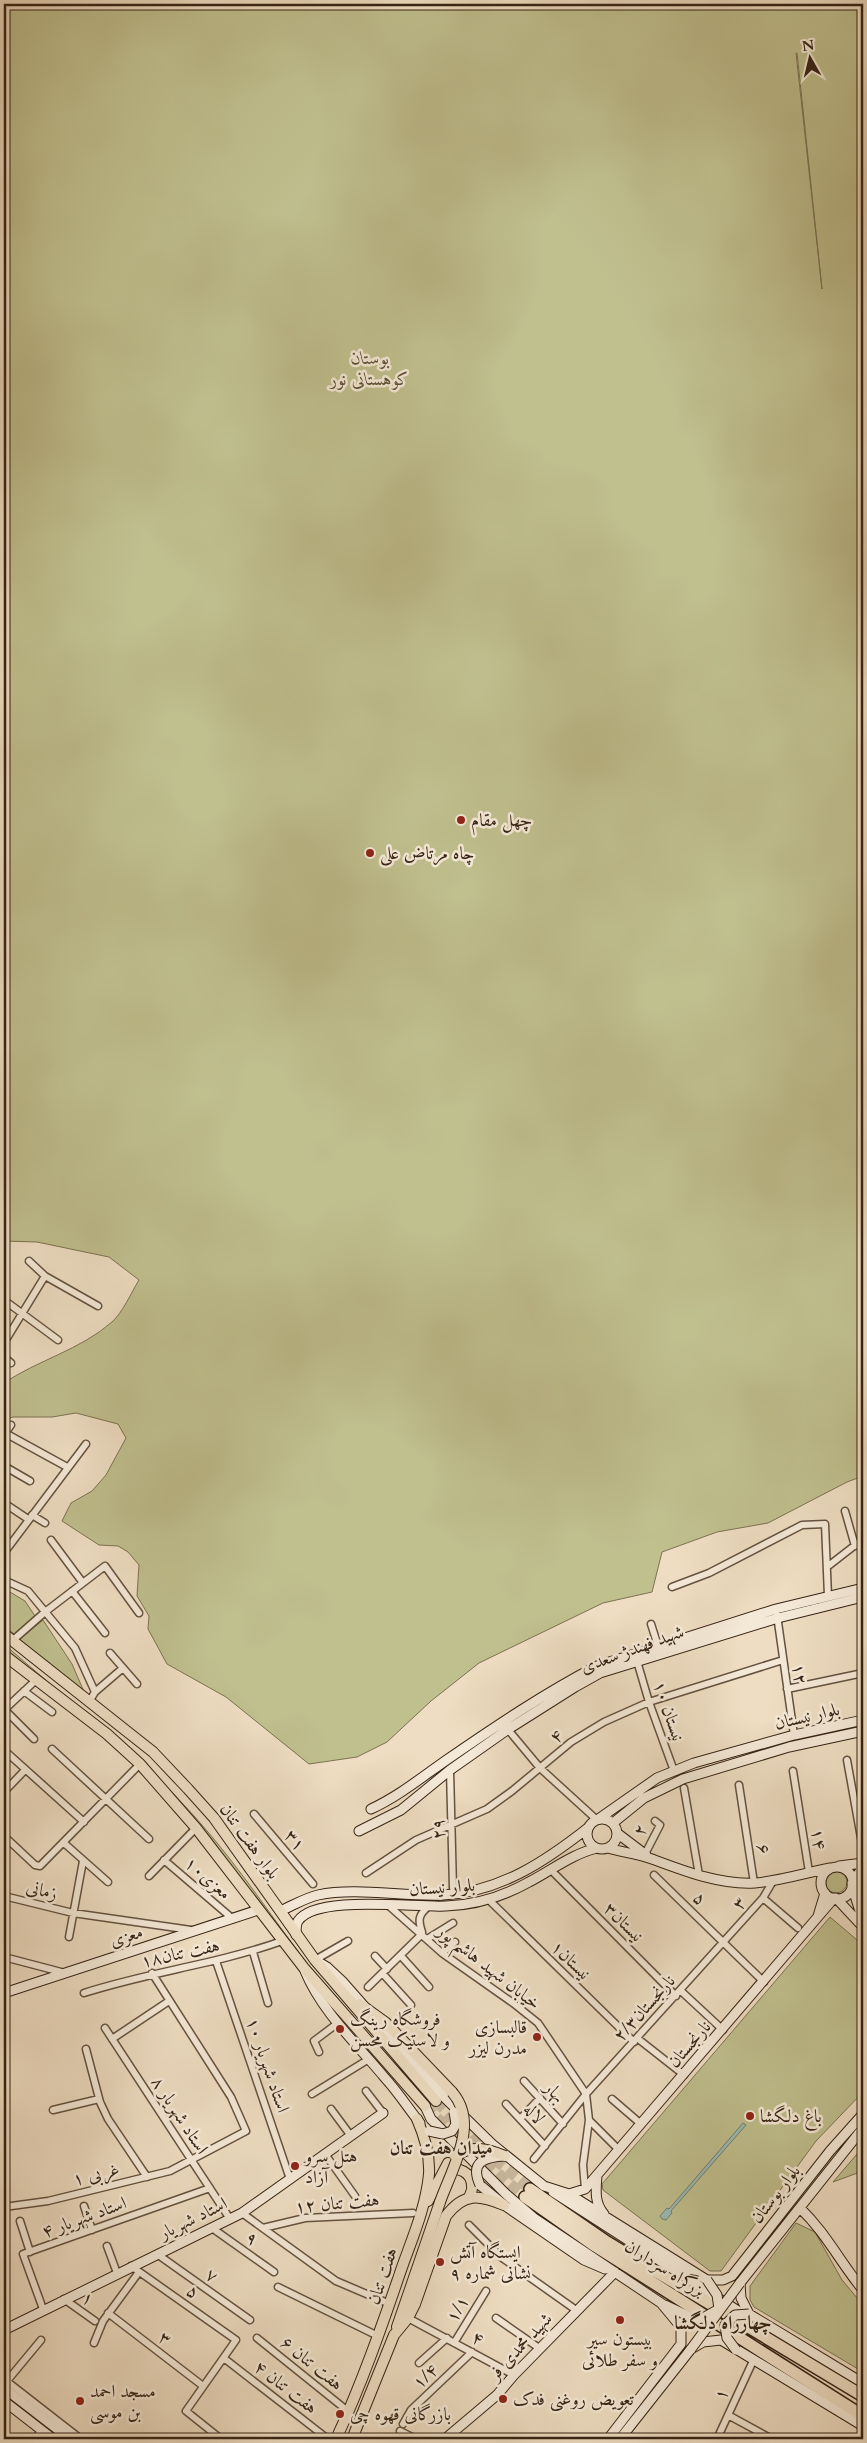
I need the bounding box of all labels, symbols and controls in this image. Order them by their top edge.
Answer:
north arrow [784,32,834,82]
text: N [801,35,816,56]
park label: بوستان کوهستانی نور [329,346,410,392]
place label: چهل مقام [471,808,532,836]
marker: چهل مقام [455,814,467,826]
place label: چاه مرتاض علی [380,841,474,866]
marker: چاه مرتاض علی [364,847,376,859]
street label: شهید فهندژ سعدی [577,1619,687,1680]
street label: ۱۲ [786,1662,813,1686]
street label: نیستان ۱۰ [647,1678,691,1745]
street label: بلوار نیستان [772,1697,842,1736]
street label: ۴ [544,1723,568,1749]
street label: بلوار هفت تنان [213,1798,286,1884]
street label: ۲۹ [426,1818,451,1840]
street label: ۲ [627,1820,654,1840]
street label: ۳۱ [278,1824,311,1856]
street label: ۱۴ [805,1827,832,1851]
street label: ۶ [750,1842,777,1856]
street label: ۱۰معزی [179,1851,236,1906]
street label: بلوار نیستان [408,1873,476,1902]
street label: زمانی [24,1875,60,1906]
street label: ۵ [687,1886,712,1911]
street label: ۳ [726,1891,752,1916]
street label: ۳نیستان [598,1897,649,1948]
street label: خیابان شهید هاشم پور [427,1918,546,2020]
street label: معزی [106,1919,146,1954]
street label: هفت تنان۱۸ [138,1933,222,1974]
street label: ۱نیستان [545,1935,596,1986]
street label: ۲/۳نارنجستان [608,1969,681,2047]
place label: فروشگاه رینگ و لاستیک محسن [350,2007,450,2053]
street label: استاد شهریار ۱۰ [240,2014,295,2116]
place label: قالبسازی مدرن لیزر [467,2015,527,2061]
street label: نارنجستان [662,2015,717,2073]
marker: فروشگاه رینگ و لاستیک محسن [334,2023,346,2035]
marker: قالبسازی مدرن لیزر [531,2031,543,2043]
street label: استاد شهریار ۸ [145,2071,214,2159]
street label: بهار [537,2075,571,2108]
street label: لاله ‍ [518,2097,554,2133]
place label: باغ دلگشا [760,2104,822,2131]
marker: باغ دلگشا [744,2110,756,2122]
district label: میدان هفت تنان [389,2135,493,2161]
place label: هتل سرو آزاد [303,2144,357,2190]
street label: ۱ غربی [70,2157,122,2192]
marker: هتل سرو آزاد [289,2160,301,2172]
street label: بلوار بوستان [745,2160,806,2229]
street label: هفت تنان ۱۲ [294,2187,380,2220]
street label: استاد شهریار ۴ [38,2191,130,2244]
street label: استاد شهریار [153,2191,232,2247]
street label: ۹ [240,2225,263,2252]
street label: بزرگراه سرداران [620,2234,710,2303]
place label: ایستگاه آتش نشانی شماره ۹ [450,2240,531,2286]
street label: هفت تنان [361,2244,404,2308]
marker: ایستگاه آتش نشانی شماره ۹ [434,2256,446,2268]
street label: ۷ [200,2262,223,2289]
street label: ۵ [181,2278,204,2305]
street label: ۱ [76,2285,99,2312]
street label: ۱/۱ [440,2291,475,2327]
street label: شهید محمدی فر [481,2307,558,2387]
district label: چهارراه دلگشا [674,2310,772,2336]
marker: بیستون سیر و سفر طلائی [614,2314,626,2326]
street label: ۳ [153,2325,177,2351]
street label: ۴ [467,2325,488,2352]
place label: بیستون سیر و سفر طلائی [582,2327,658,2373]
street label: هفت تنان ۶ [275,2330,348,2396]
street label: هفت تنان ۴ [249,2355,323,2420]
street label: ۱/۴ [407,2358,444,2395]
place label: مسجد احمد بن موسی [90,2379,156,2425]
street label: ۱ [708,2384,735,2404]
place label: تعویض روغنی فدک [513,2387,634,2412]
marker: تعویض روغنی فدک [497,2393,509,2405]
marker: مسجد احمد بن موسی [74,2395,86,2407]
place label: بازرگانی قهوه چی [350,2402,451,2427]
marker: بازرگانی قهوه چی [334,2408,346,2420]

